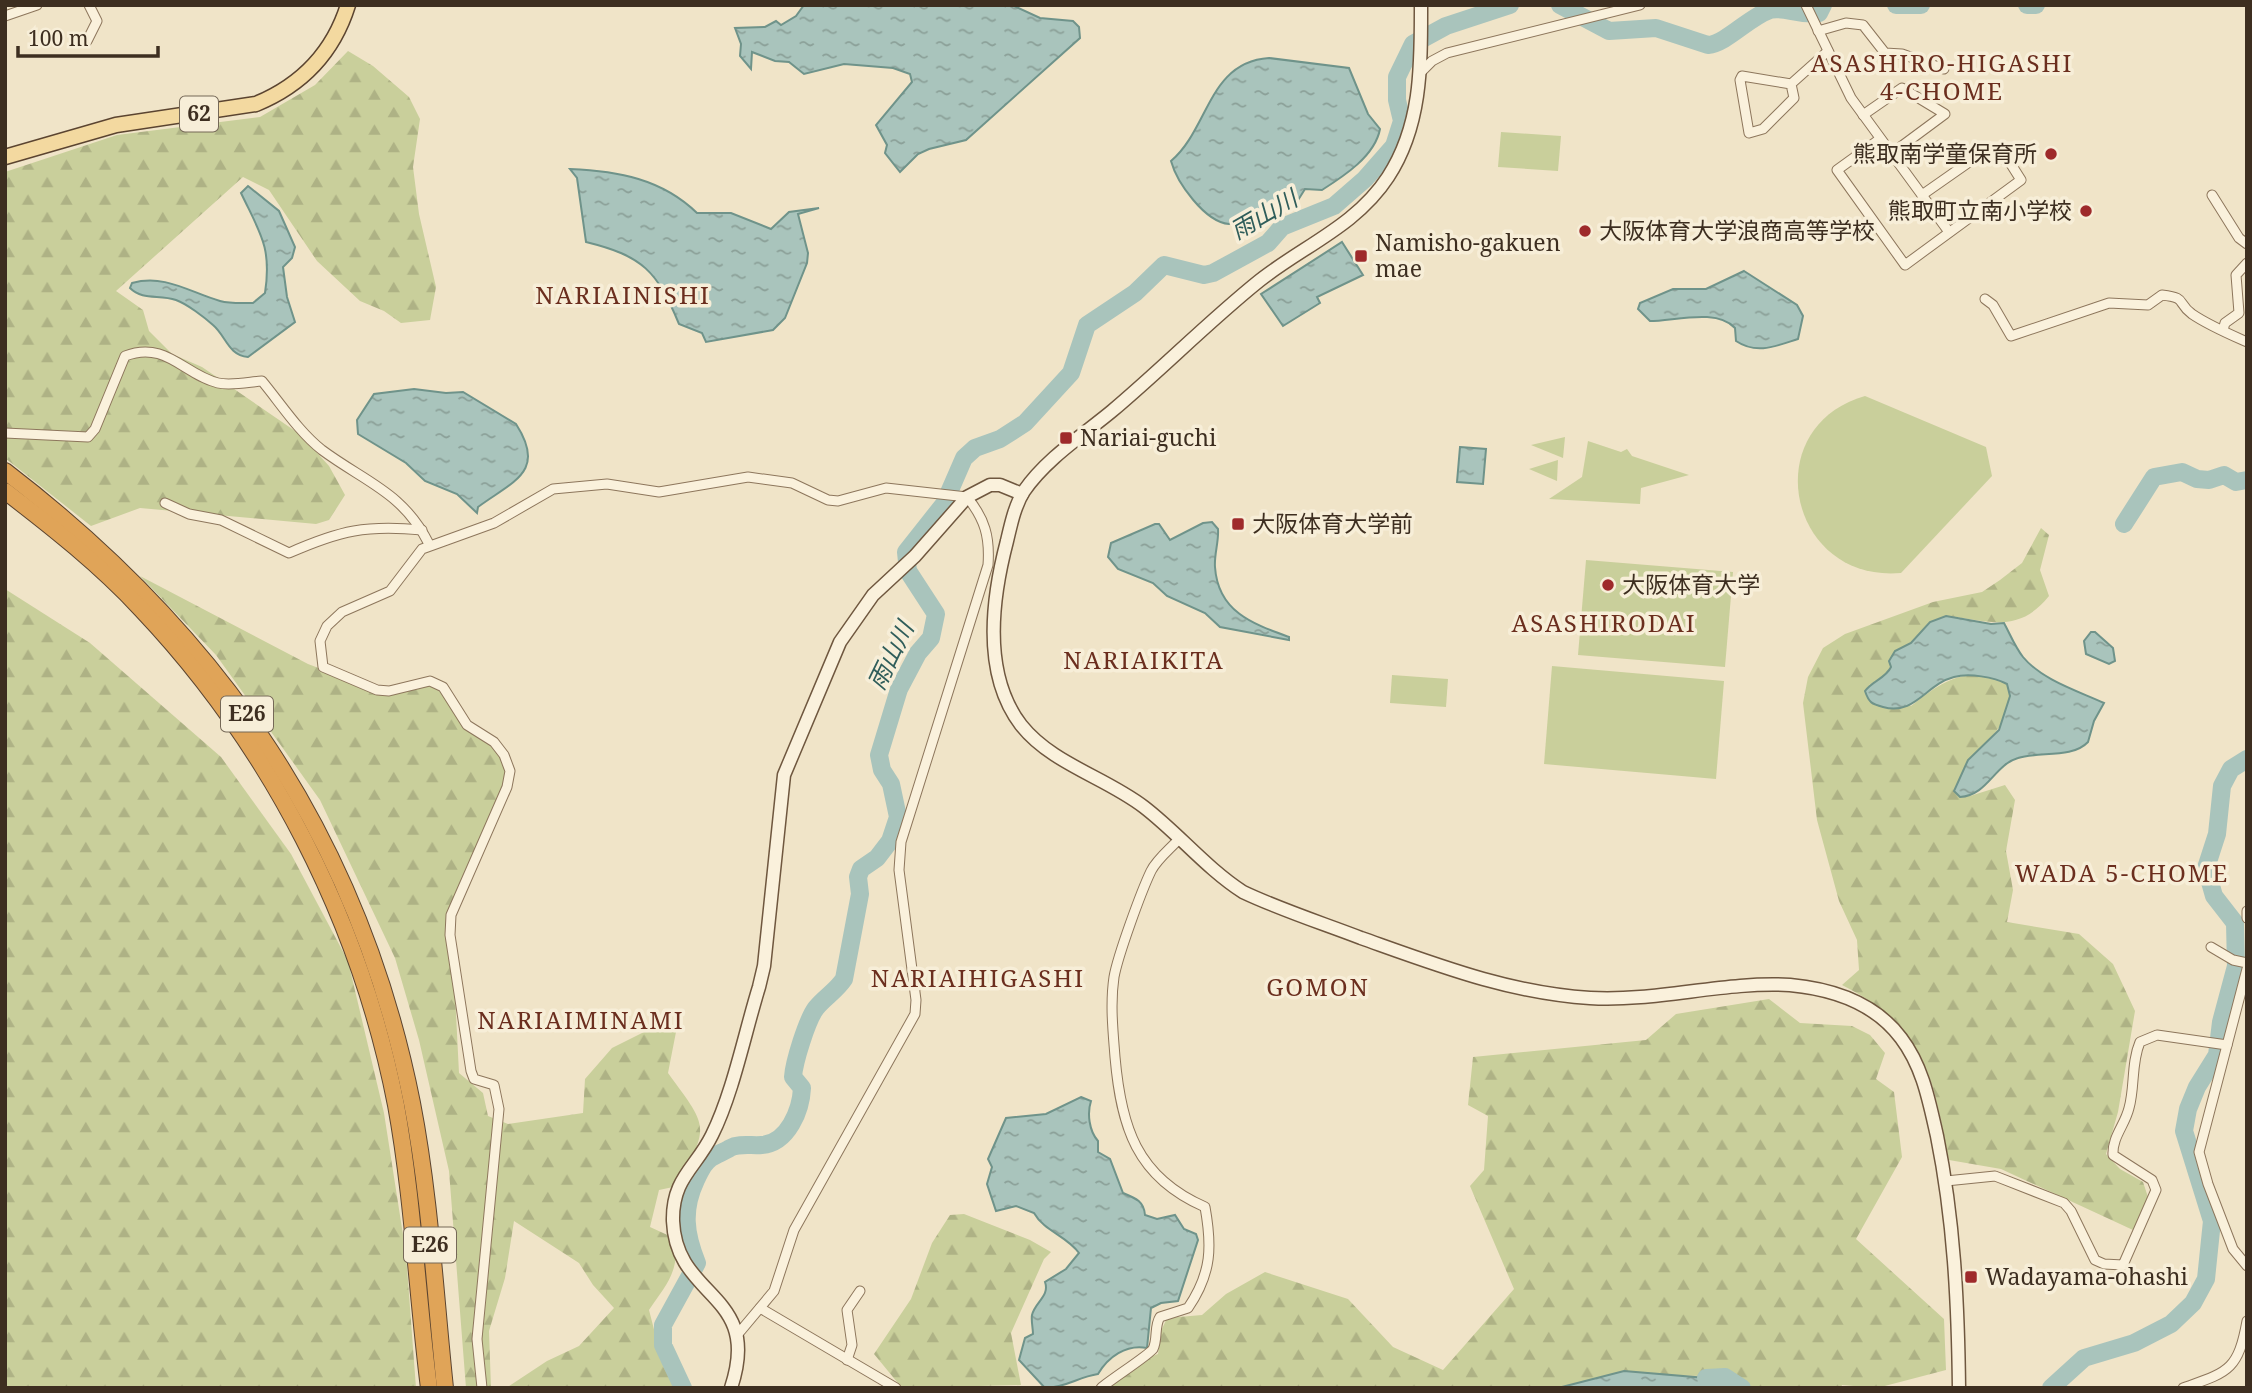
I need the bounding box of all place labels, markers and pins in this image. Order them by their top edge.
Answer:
place label: 熊取南学童保育所 [1853,137,2037,169]
marker: 熊取南学童保育所 [2043,146,2059,162]
place label: 熊取町立南小学校 [1888,194,2072,226]
marker: 熊取町立南小学校 [2078,203,2094,219]
place label: 大阪体育大学浪商高等学校 [1599,214,1875,246]
marker: 大阪体育大学浪商高等学校 [1577,223,1593,239]
place label: Namisho-gakuen mae [1375,226,1561,284]
marker: Namisho-gakuen mae [1353,248,1369,264]
place label: Nariai-guchi [1080,421,1217,453]
marker: Nariai-guchi [1058,430,1074,446]
place label: 大阪体育大学前 [1252,507,1413,539]
marker: 大阪体育大学前 [1230,516,1246,532]
place label: 大阪体育大学 [1622,568,1760,600]
marker: 大阪体育大学 [1600,577,1616,593]
place label: Wadayama-ohashi [1985,1260,2189,1292]
marker: Wadayama-ohashi [1963,1269,1979,1285]

